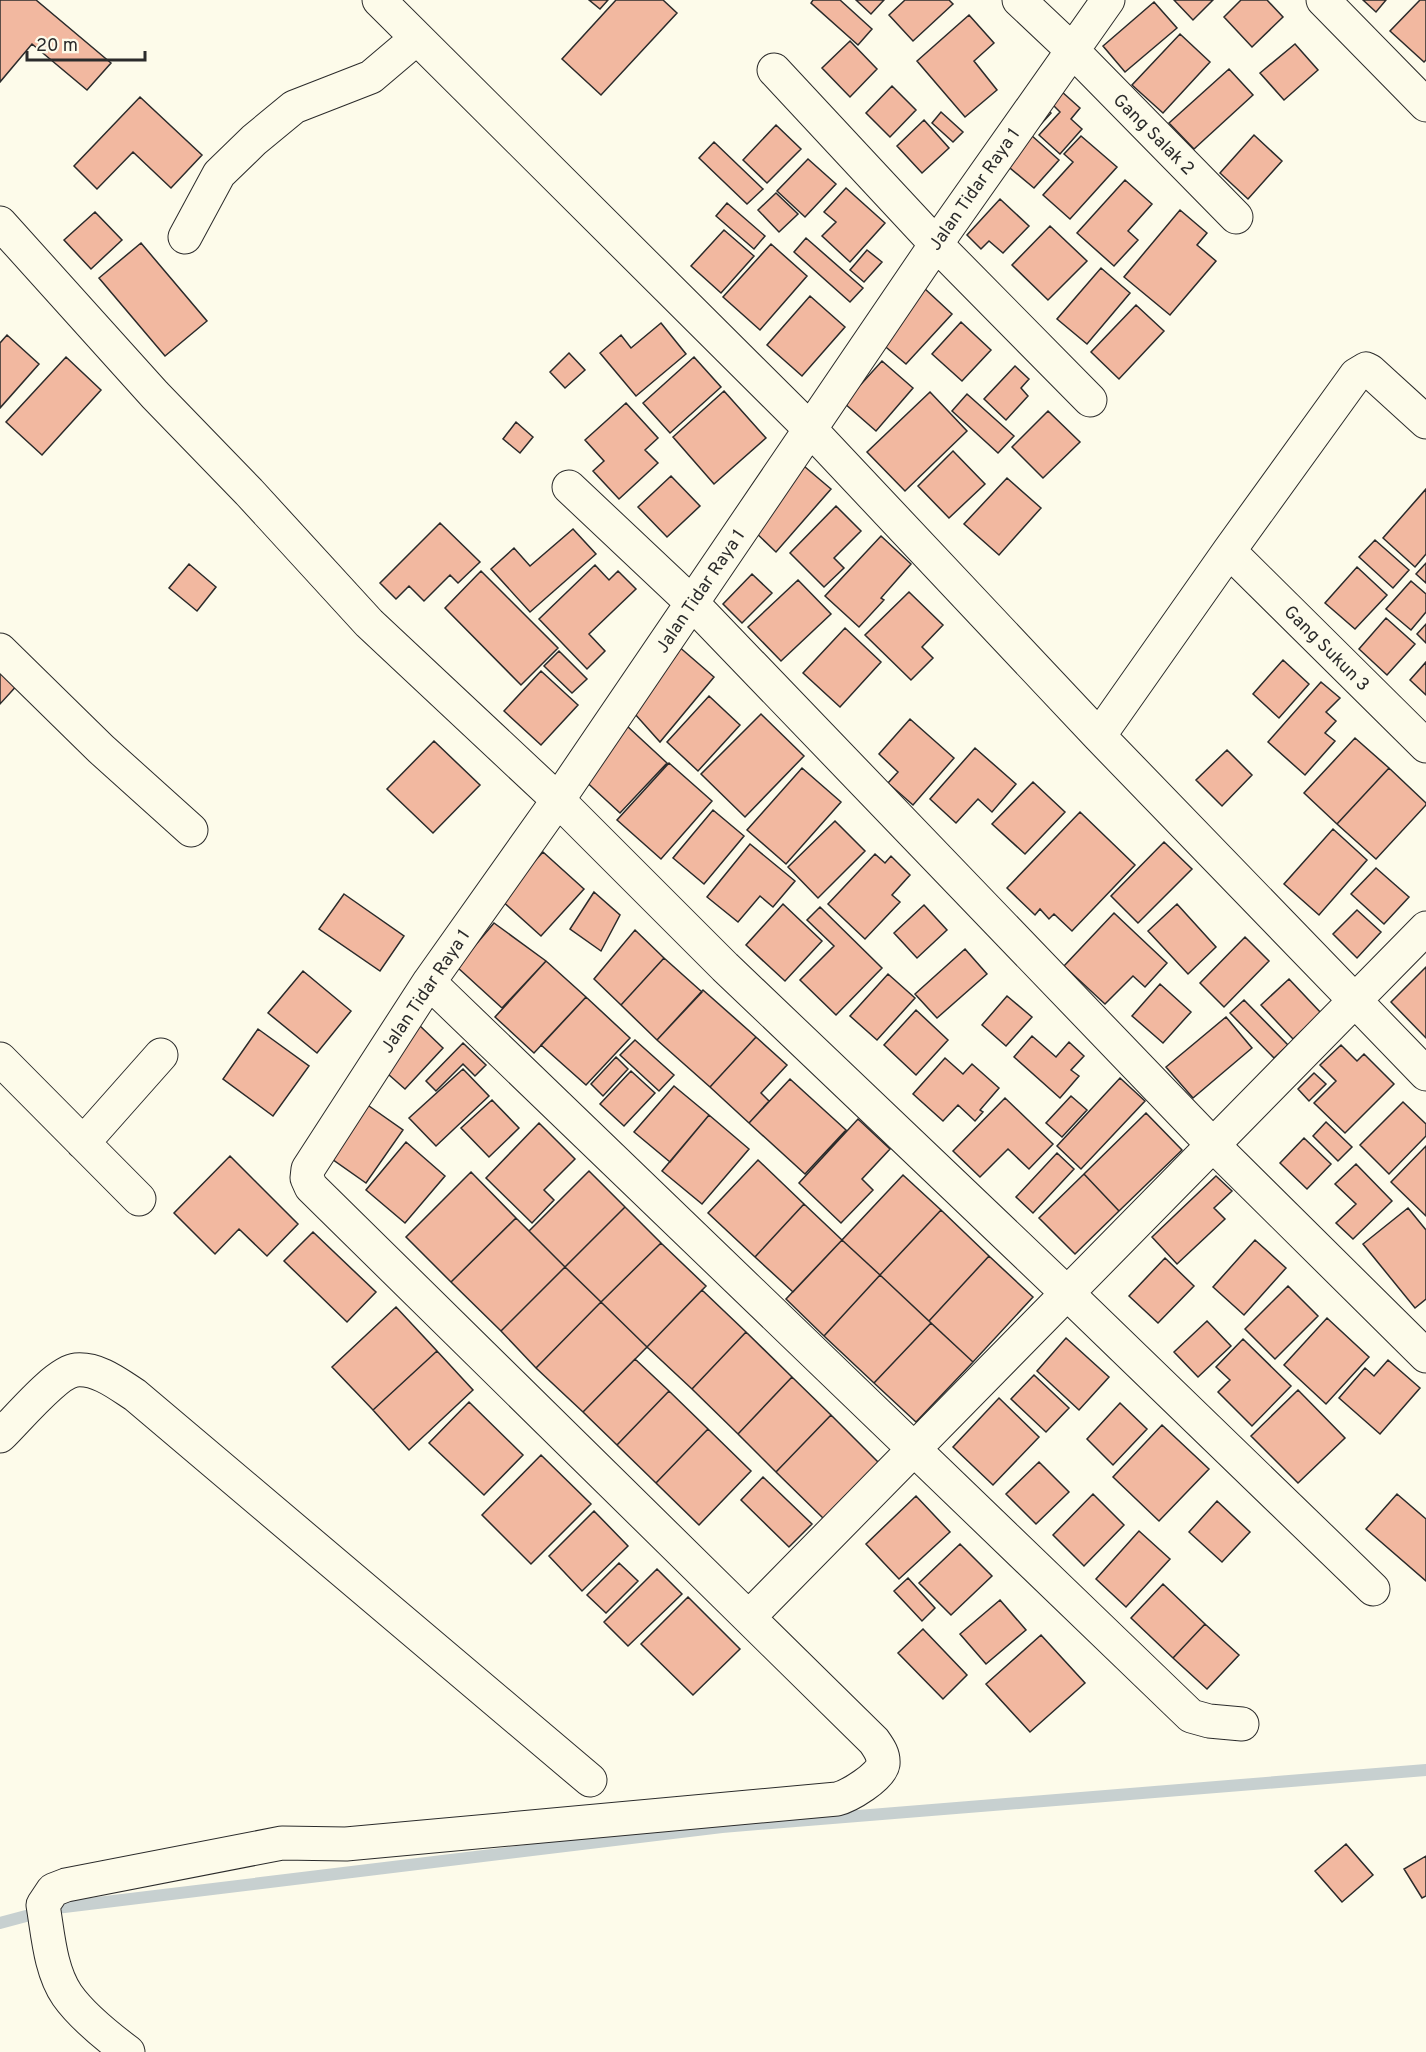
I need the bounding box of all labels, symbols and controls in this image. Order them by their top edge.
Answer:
scale bar [27,24,146,62]
text: 20 m [36,35,78,58]
street label: Gang Salak 2 [1107,89,1199,181]
street label: Jalan Tidar Raya 1 [924,124,1026,256]
street label: Jalan Tidar Raya 1 [651,526,751,658]
street label: Gang Sukun 3 [1278,601,1374,697]
street label: Jalan Tidar Raya 1 [376,926,476,1058]

